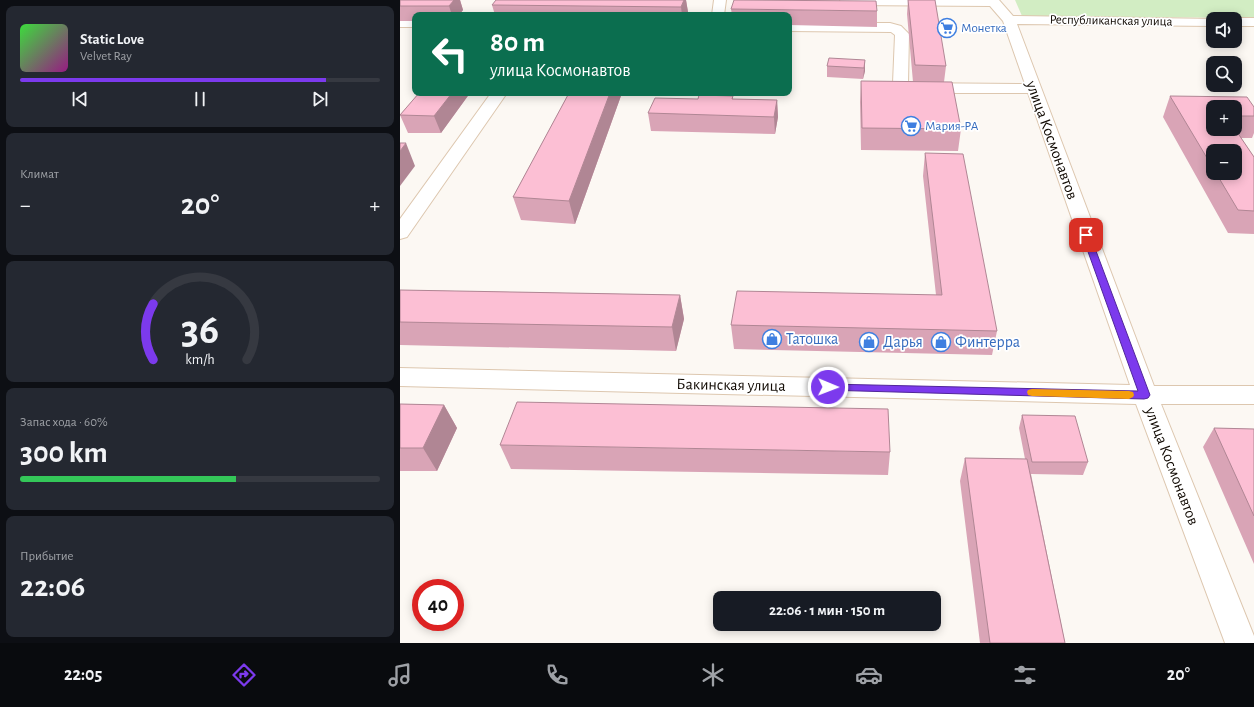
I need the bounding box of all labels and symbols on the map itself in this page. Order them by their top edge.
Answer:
street label: Республиканская улица [1049,13,1173,29]
supermarket icon: Монетка [936,17,958,39]
place label: Монетка [961,22,1007,35]
street label: улица Космонавтов [1022,78,1081,202]
supermarket icon: Мария-РА [900,115,922,137]
place label: Мария-РА [925,120,979,133]
pin [1069,218,1103,252]
shop icon: Татошка [761,328,783,350]
place label: Татошка [786,331,838,347]
shop icon: Дарья [858,331,880,353]
shop icon: Финтерра [930,331,952,353]
place label: Дарья [883,334,923,350]
place label: Финтерра [955,334,1020,350]
position arrow [807,366,849,408]
street label: Бакинская улица [676,376,786,395]
street label: улица Космонавтов [1141,404,1202,528]
speed limit sign: 40 [412,579,464,631]

